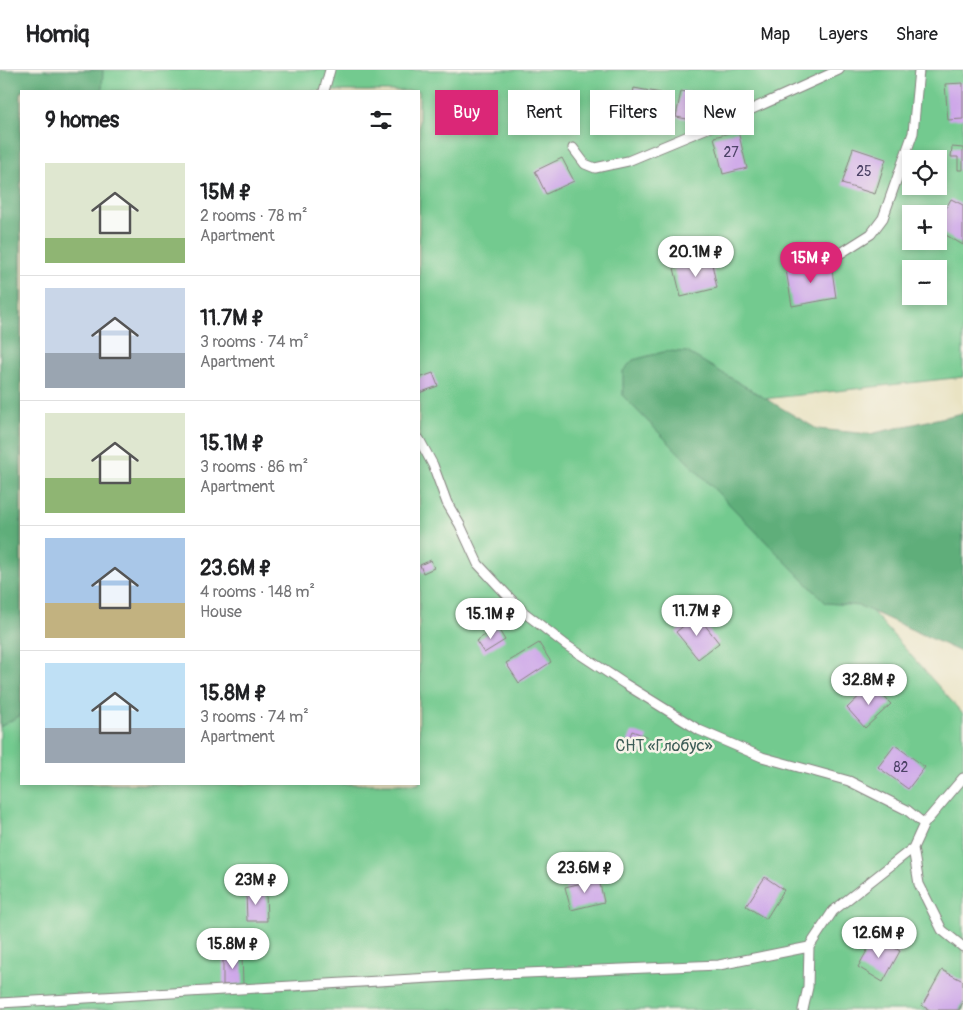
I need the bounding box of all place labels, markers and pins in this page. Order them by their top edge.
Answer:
pin: 20.1M ₽ [650,236,742,278]
pin: 15M ₽ [776,242,846,284]
pin: 11.7M ₽ [651,594,743,637]
pin: 15.1M ₽ [445,598,537,640]
pin: 32.8M ₽ [823,664,915,706]
pin: 23.6M ₽ [539,852,631,894]
pin: 23M ₽ [221,864,291,906]
pin: 12.6M ₽ [833,916,925,959]
pin: 15.8M ₽ [187,928,279,970]

